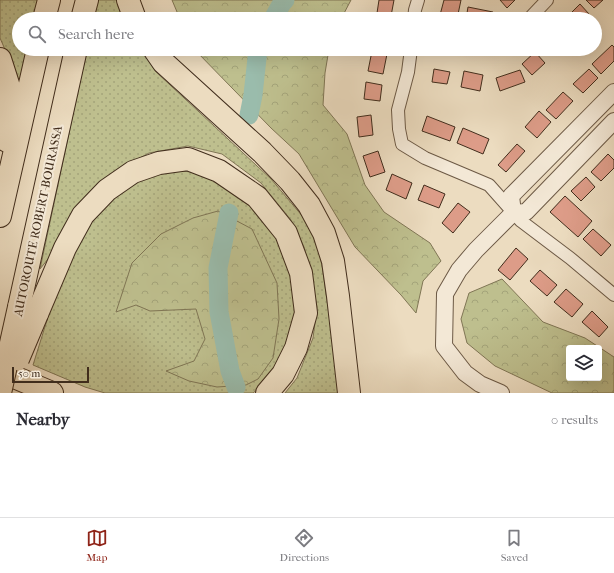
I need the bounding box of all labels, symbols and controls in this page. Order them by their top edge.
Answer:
search box [12,12,602,56]
icon: search [26,23,48,45]
text: Search here [58,25,134,43]
street label: AUTOROUTE ROBERT-BOURASSA [11,124,65,319]
map controls [566,345,602,381]
button: layers [566,345,602,381]
scale bar [12,365,89,384]
text: 50 m [18,367,40,380]
text: Nearby [16,409,70,429]
text: 0 results [551,412,598,427]
tab: Map [86,527,108,564]
tab: Directions [280,527,329,564]
tab: Saved [501,527,528,564]

